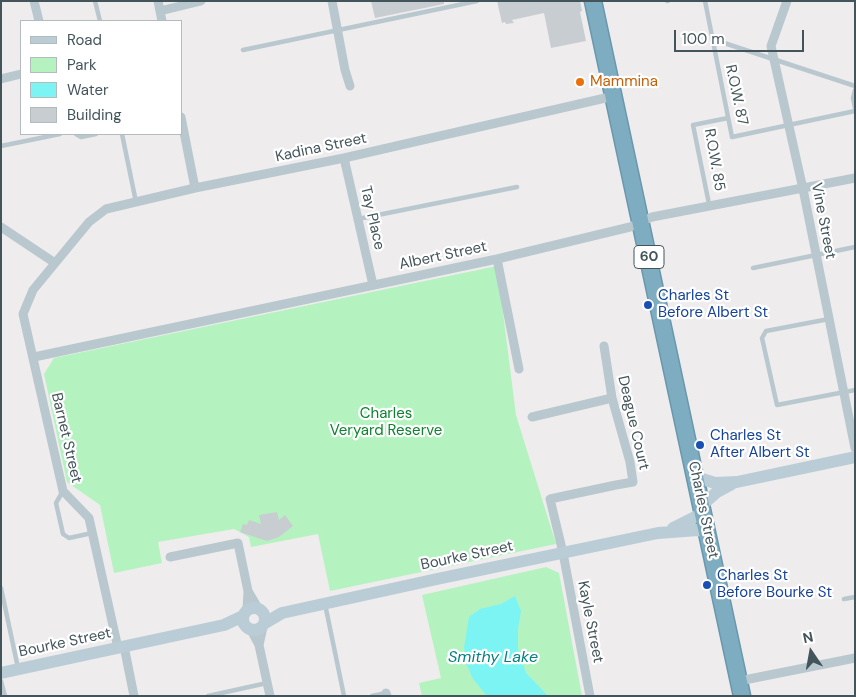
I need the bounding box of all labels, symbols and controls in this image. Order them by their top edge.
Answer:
legend [20,20,182,135]
scale bar [676,20,806,52]
text: 100 m [682,29,725,49]
text: Road [67,30,102,50]
text: Park [67,55,97,75]
street label: R.O.W. 87 [721,63,751,127]
place label: Mammina [590,73,658,91]
marker: Mammina [574,76,586,88]
text: Water [67,80,108,100]
text: Building [67,105,122,125]
street label: R.O.W. 85 [700,127,728,193]
street label: Kadina Street [274,130,368,166]
street label: Vine Street [807,181,839,261]
street label: Tay Place [356,184,388,252]
street label: Albert Street [398,238,488,274]
road number: 60 [634,246,664,268]
place label: Charles St Before Albert St [658,287,768,322]
marker: Charles St Before Albert St [642,299,654,311]
street label: Deague Court [613,374,653,472]
street label: Barnet Street [47,391,85,485]
park label: Charles Veryard Reserve [330,405,442,440]
place label: Charles St After Albert St [710,427,810,462]
marker: Charles St After Albert St [694,439,706,451]
street label: Charles Street [684,460,722,560]
street label: Bourke Street [419,537,515,575]
place label: Charles St Before Bourke St [717,567,832,602]
marker: Charles St Before Bourke St [701,579,713,591]
street label: Kayle Street [573,580,607,664]
street label: Bourke Street [17,624,113,662]
north arrow [786,627,836,677]
text: N [801,627,815,647]
water label: Smithy Lake [448,648,538,668]

